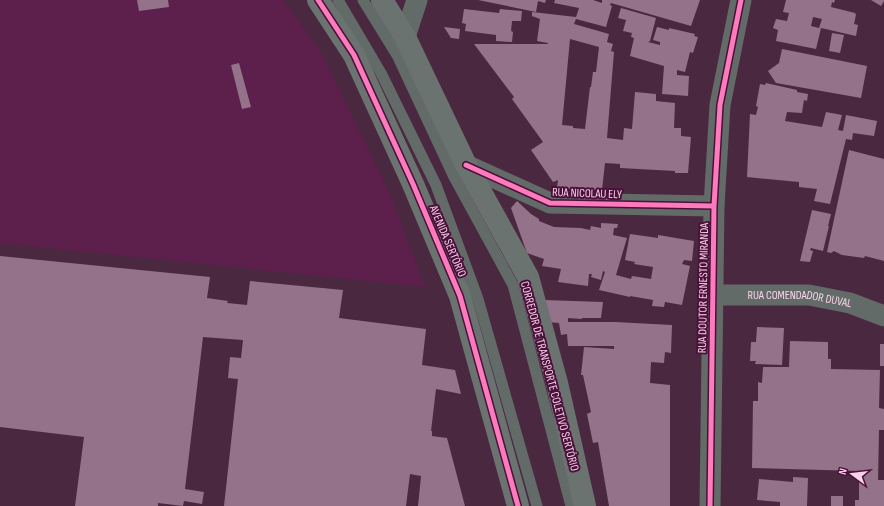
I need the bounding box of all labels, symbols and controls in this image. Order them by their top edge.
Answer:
street label: RUA NICOLAU ELY [552,185,622,202]
street label: AVENIDA SERTÓRIO [425,202,469,279]
street label: RUA DOUTOR ERNESTO MIRANDA [695,222,712,353]
street label: CORREDOR DE TRANSPORTE COLETIVO SERTÓRIO [517,280,582,473]
street label: RUA COMENDADOR DUVAL [748,288,854,311]
north arrow [832,454,872,494]
text: N [836,467,850,476]

